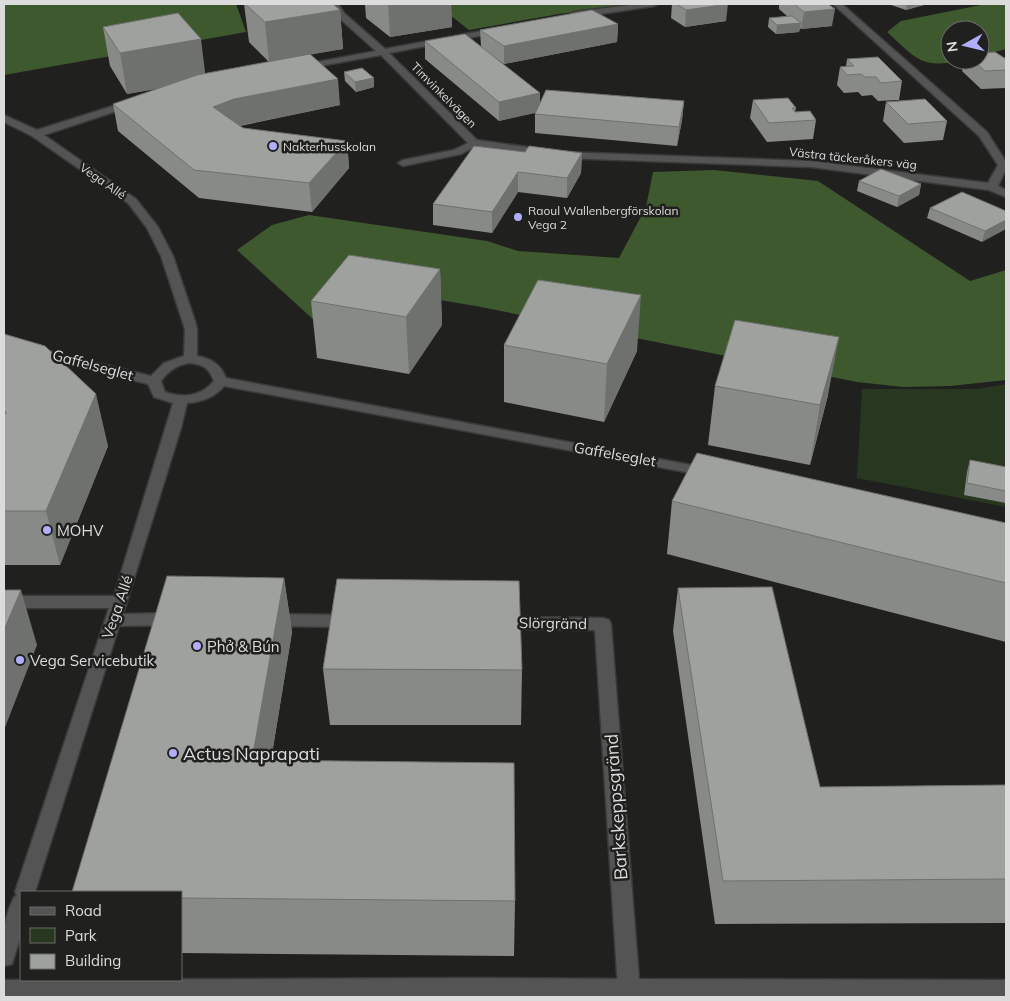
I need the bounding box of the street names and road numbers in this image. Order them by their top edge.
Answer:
street label: Timvinkelvägen [408,59,480,131]
street label: Västra täckeråkers väg [788,144,918,172]
street label: Vega Allé [77,160,129,202]
street label: Gaffelseglet [50,345,136,385]
street label: Gaffelseglet [572,437,658,471]
street label: Vega Allé [97,573,137,641]
street label: Slörgränd [519,613,587,633]
street label: Barkskeppsgränd [599,733,633,881]

